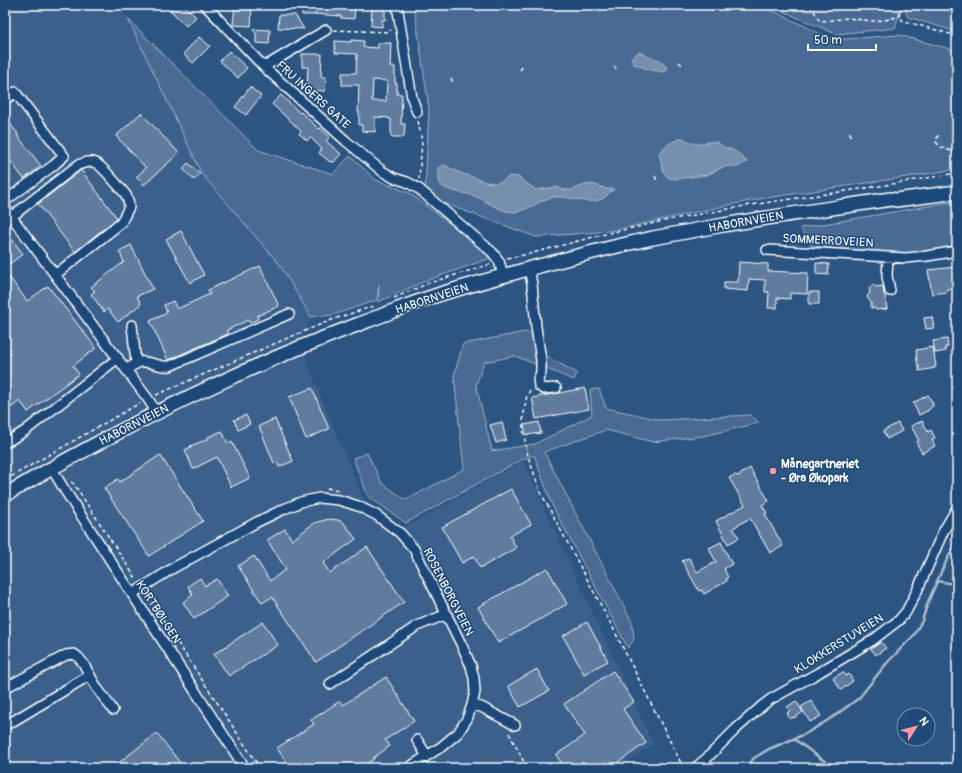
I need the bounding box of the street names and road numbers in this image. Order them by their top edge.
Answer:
street label: FRU INGERS GATE [273,58,353,132]
street label: HABORNVEIEN [707,208,785,236]
street label: SOMMERROVEIEN [782,231,874,251]
street label: HABORNVEIEN [394,280,470,318]
street label: HABORNVEIEN [97,401,171,449]
street label: ROSENBORGVEIEN [419,545,477,639]
street label: KORTBØLGEN [132,578,184,646]
street label: KLOKKERSTUVEIEN [792,611,886,677]

